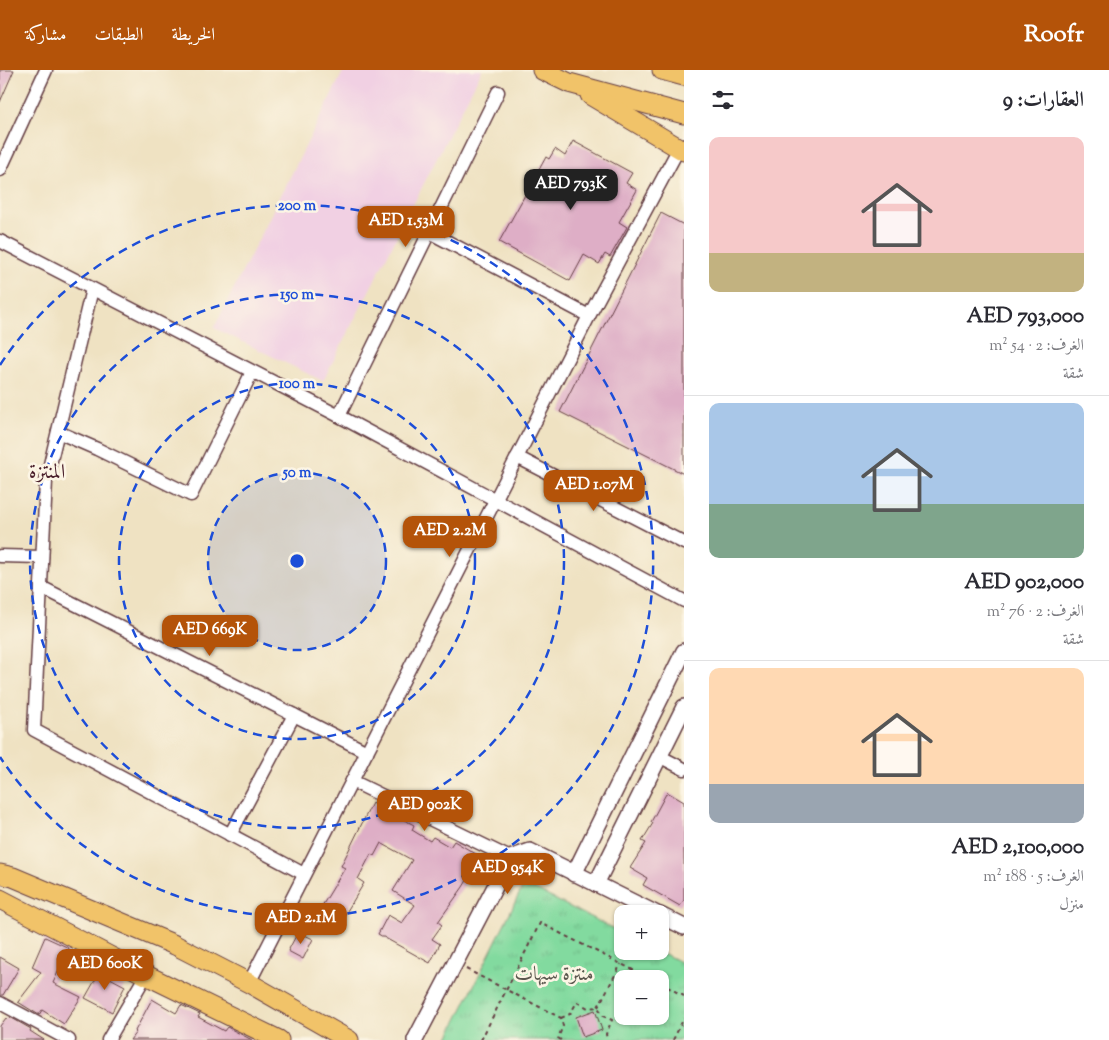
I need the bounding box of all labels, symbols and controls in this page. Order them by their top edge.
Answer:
text: Roofr [1024,18,1084,52]
text: مشاركة [25,23,66,49]
text: الطبقات [94,23,143,49]
text: الخريطة [171,23,215,49]
icon: filters [709,86,737,114]
text: العقارات: 9 [1003,86,1084,116]
pin: AED 793K [519,168,623,211]
icon: home [852,170,942,260]
text: AED 793K [535,173,607,196]
text: 200 m [278,196,317,217]
pin: AED 1.53M [349,206,463,248]
text: AED 1.53M [369,210,443,233]
text: 150 m [280,285,314,306]
text: AED 793,000 [966,302,1084,332]
text: الغرف: 2 · 54 m² [989,335,1084,358]
text: شقة [1063,363,1084,386]
text: 100 m [279,374,316,395]
icon: home [852,435,942,525]
district label: المنتزة [29,458,65,488]
text: 50 m [282,463,312,484]
pin: AED 1.07M [537,470,651,512]
text: AED 1.07M [555,474,633,497]
pin: AED 2.2M [398,516,502,558]
text: AED 2.2M [414,520,486,543]
centre of rings [288,552,306,570]
text: AED 902,000 [964,568,1084,598]
text: الغرف: 2 · 76 m² [987,601,1084,624]
pin: AED 669K [158,614,262,657]
text: AED 669K [173,619,247,642]
text: شقة [1063,629,1084,652]
icon: home [852,700,942,790]
pin: AED 902K [373,790,477,832]
text: AED 902K [388,794,462,817]
text: AED 2,100,000 [952,833,1084,863]
pin: AED 954K [456,852,560,895]
text: AED 954K [472,857,544,880]
text: الغرف: 5 · 188 m² [983,866,1084,889]
text: منزل [1059,894,1084,917]
pin: AED 2.1M [249,902,353,945]
map controls [614,905,669,1025]
button: + [614,905,669,960]
text: AED 2.1M [266,907,336,930]
pin: AED 600K [53,948,157,991]
text: AED 600K [67,953,143,976]
park label: منتزة سيهات [515,961,593,990]
button: − [614,970,669,1025]

